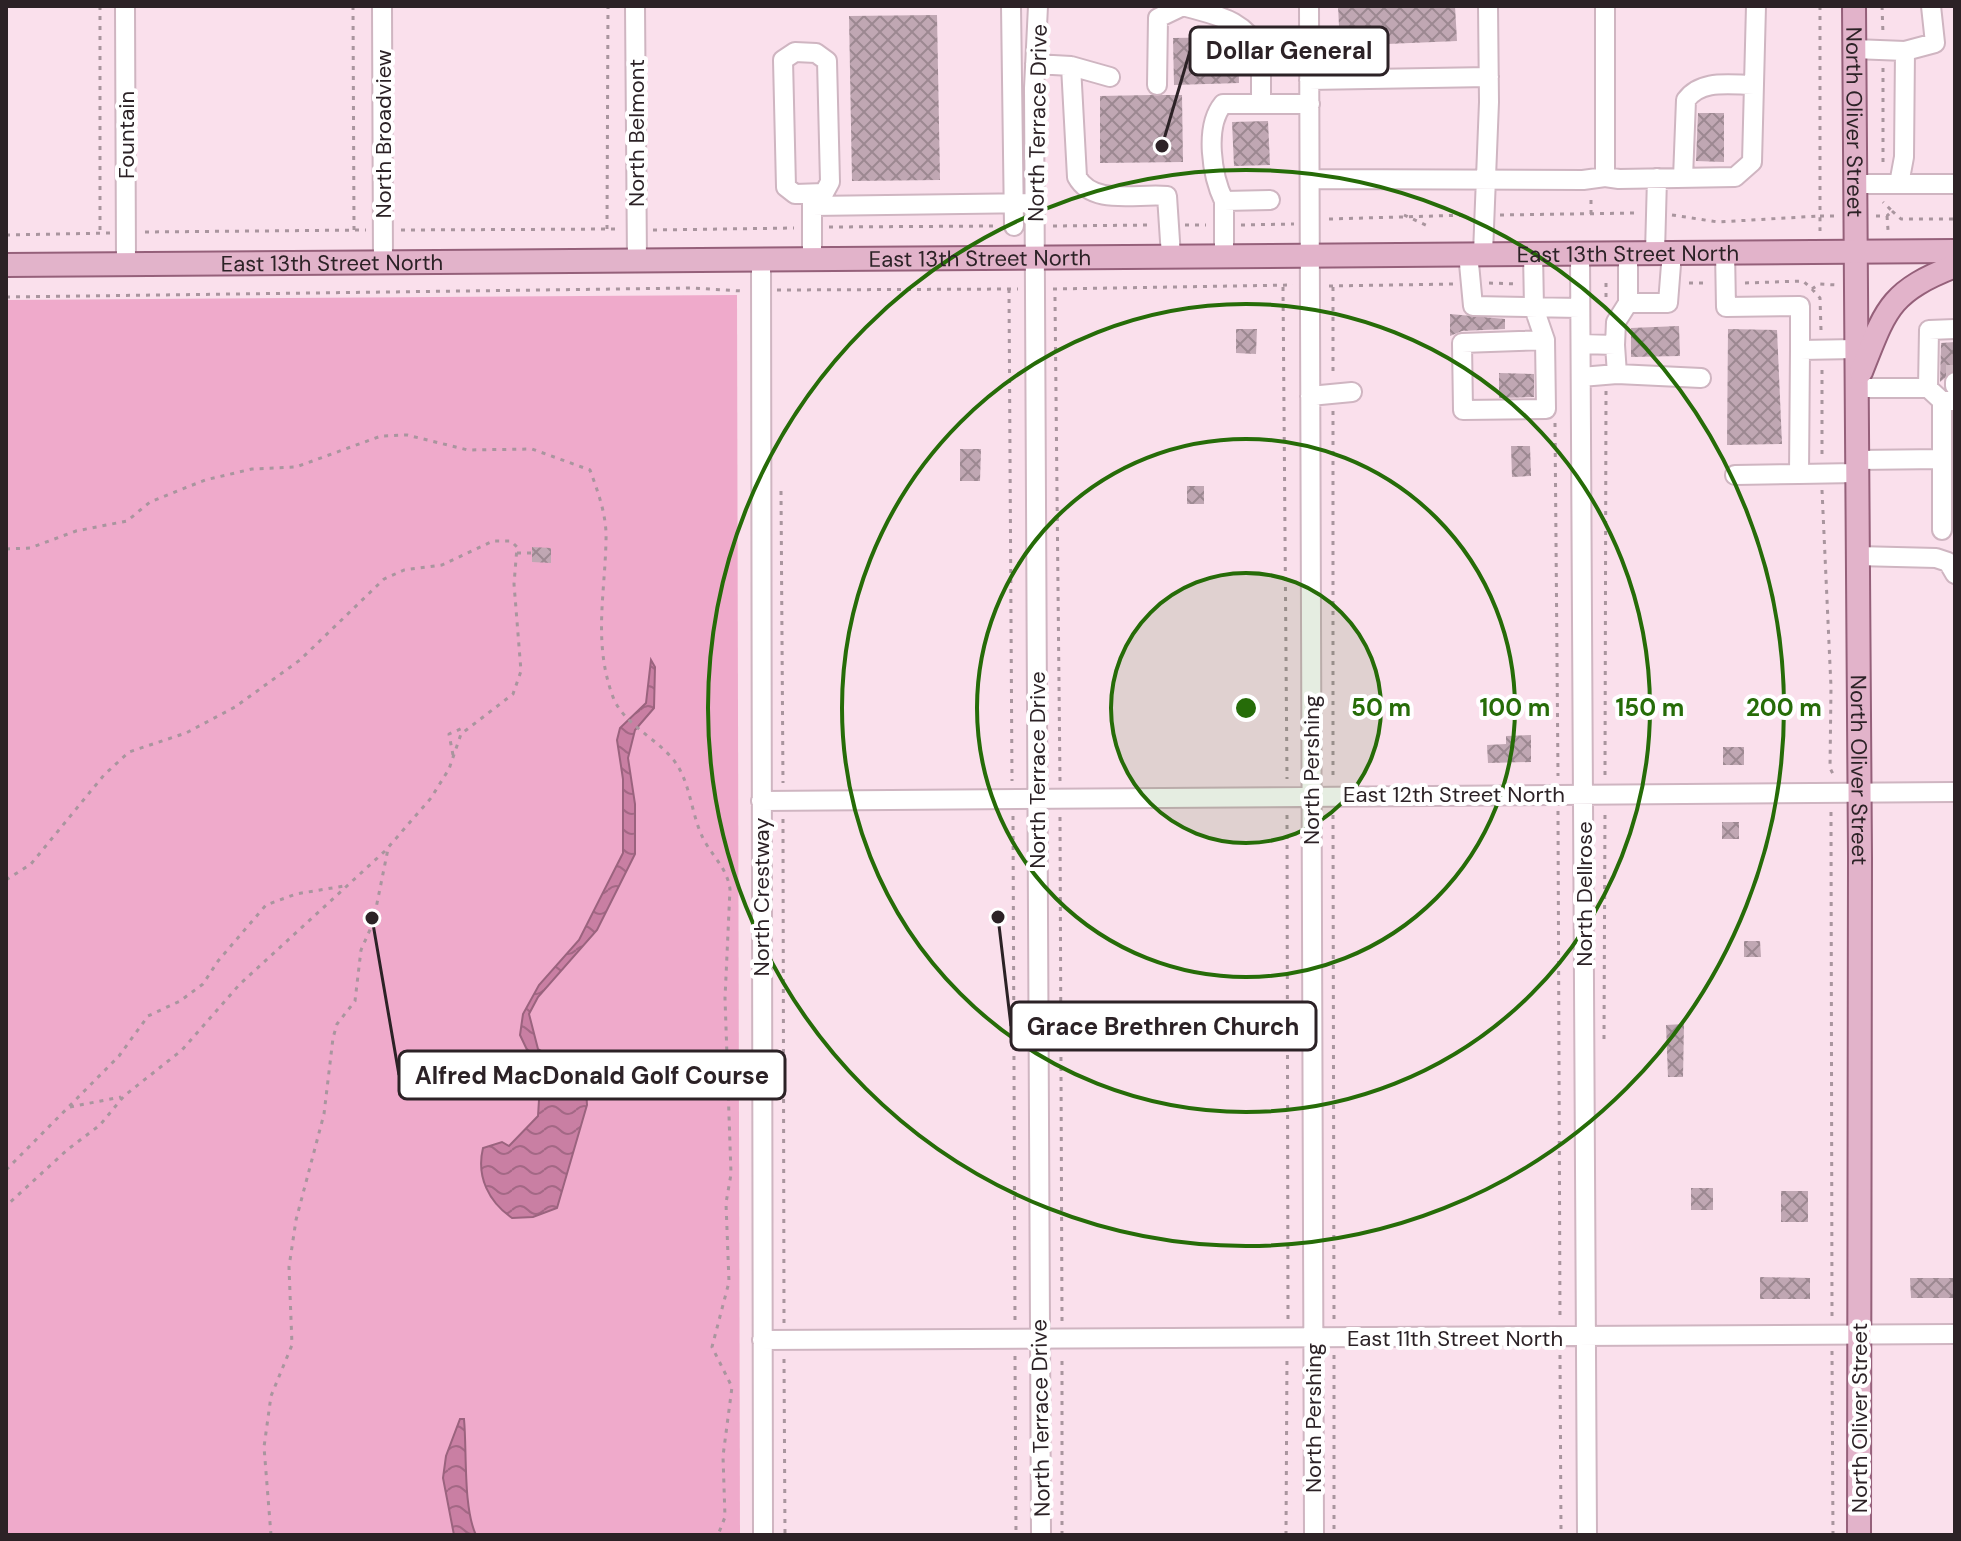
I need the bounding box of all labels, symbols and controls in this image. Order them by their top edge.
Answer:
street label: North Terrace Drive [1021,24,1054,222]
callout: Dollar General [1190,27,1388,75]
street label: North Oliver Street [1839,27,1869,217]
text: Dollar General [1206,35,1372,66]
street label: North Broadview [369,49,398,219]
street label: North Belmont [622,59,651,207]
street label: Fountain [112,91,141,179]
street label: East 13th Street North [1517,239,1739,269]
street label: East 13th Street North [869,243,1091,274]
street label: East 13th Street North [221,248,443,278]
street label: North Terrace Drive [1023,671,1052,869]
street label: North Oliver Street [1844,675,1874,865]
text: 50 m [1351,692,1411,723]
text: 100 m [1480,692,1550,723]
text: 150 m [1616,692,1684,723]
text: 200 m [1746,692,1822,723]
centre of rings [1232,694,1260,722]
street label: North Pershing [1297,695,1326,845]
street label: East 12th Street North [1343,780,1565,809]
street label: North Crestway [747,818,776,976]
street label: North Dellrose [1570,821,1599,967]
callout: Grace Brethren Church [1011,1002,1316,1050]
text: Grace Brethren Church [1027,1011,1299,1042]
callout: Alfred MacDonald Golf Course [399,1051,785,1099]
text: Alfred MacDonald Golf Course [415,1060,769,1091]
street label: North Terrace Drive [1024,1319,1057,1517]
street label: North Oliver Street [1845,1323,1874,1513]
street label: East 11th Street North [1347,1324,1563,1353]
street label: North Pershing [1299,1343,1328,1493]

